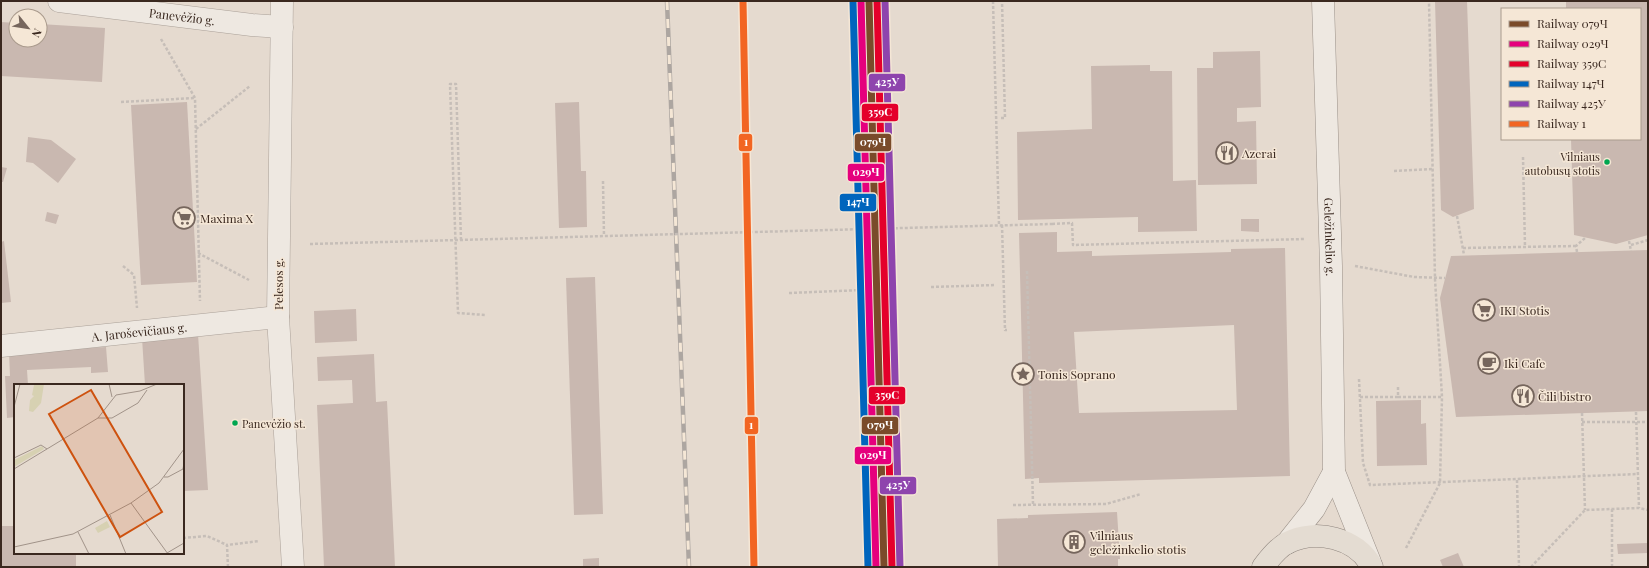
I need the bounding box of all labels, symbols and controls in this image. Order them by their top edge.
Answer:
street label: Panevėžio g. [148,4,216,28]
north arrow [8,8,48,48]
legend [1501,8,1641,140]
text: Railway 079Ч [1537,15,1608,31]
text: N [29,26,46,40]
text: Railway 029Ч [1537,35,1609,51]
text: Railway 359С [1537,55,1606,71]
line badge: 425У [868,73,906,92]
text: 425У [875,74,900,89]
text: Railway 147Ч [1537,75,1605,91]
text: Railway 425У [1537,95,1606,111]
line badge: 359С [861,103,899,122]
text: 359С [868,104,892,119]
text: Railway 1 [1537,115,1586,131]
line badge: 1 [738,133,753,152]
line badge: 079Ч [854,133,892,152]
text: 1 [744,134,748,149]
text: 079Ч [860,134,886,149]
restaurant icon: Azerai [1214,140,1240,166]
place label: Azerai [1241,145,1277,161]
place label: Vilniaus autobusų stotis [1525,149,1600,178]
marker: Vilniaus autobusų stotis [1602,157,1612,167]
line badge: 029Ч [847,163,885,182]
text: 029Ч [852,164,880,179]
line badge: 147Ч [839,193,877,212]
text: 147Ч [846,194,870,209]
street label: Geležinkelio g. [1321,197,1339,276]
supermarket icon: Maxima X [171,205,197,231]
place label: Maxima X [200,210,253,226]
street label: Pelesos g. [270,258,286,310]
supermarket icon: IKI Stotis [1471,297,1497,323]
place label: IKI Stotis [1500,302,1549,318]
street label: A. Jaroševičiaus g. [90,319,188,345]
cafe icon: Iki Cafe [1476,350,1502,376]
place label: Iki Cafe [1504,355,1545,371]
place icon: Tonis Soprano [1010,361,1036,387]
place label: Tonis Soprano [1038,366,1116,382]
restaurant icon: Čili bistro [1510,383,1536,409]
inset map [14,384,184,554]
line badge: 359С [868,386,906,405]
text: 359С [875,387,899,402]
place label: Čili bistro [1538,388,1592,404]
place label: Panevėžio st. [242,416,306,431]
line badge: 1 [744,416,759,435]
line badge: 079Ч [861,416,899,435]
text: 1 [749,417,753,432]
text: 079Ч [867,417,893,432]
marker: Panevėžio st. [230,418,240,428]
line badge: 029Ч [854,446,892,465]
text: 029Ч [859,447,887,462]
line badge: 425У [879,476,917,495]
text: 425У [886,477,911,492]
place label: Vilniaus geležinkelio stotis [1089,527,1186,557]
building icon: Vilniaus geležinkelio stotis [1061,529,1087,555]

